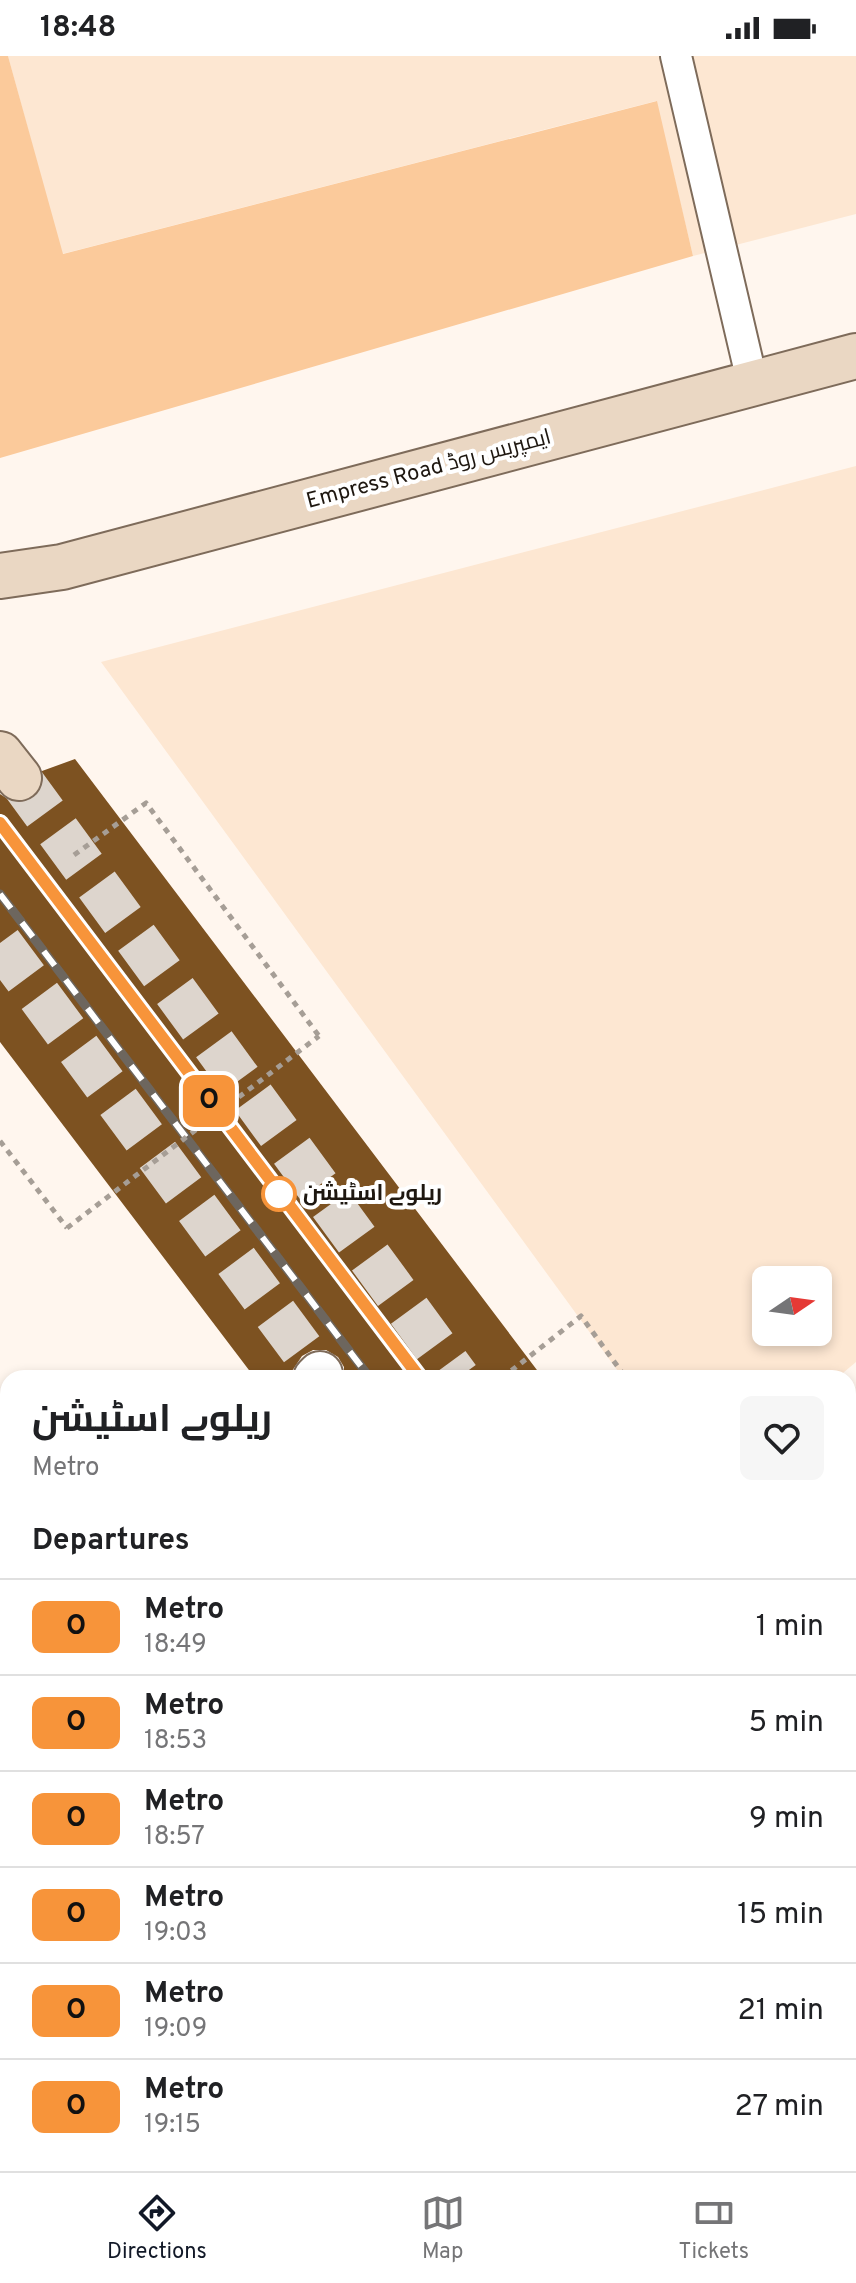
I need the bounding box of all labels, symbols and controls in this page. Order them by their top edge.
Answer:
text: 18:48 [40,10,116,47]
street label: Empress Road ایمپریس روڈ [304,424,554,516]
line badge: O [183,1075,235,1127]
text: O [199,1083,219,1119]
marker: ریلوے اسٹیشن [262,1177,296,1211]
place label: ریلوے اسٹیشن [303,1181,442,1208]
north arrow [752,1266,832,1346]
map controls [752,1266,832,1346]
button: heart [740,1396,824,1480]
text: ریلوے اسٹیشن [32,1397,272,1446]
text: Metro [32,1452,99,1485]
text: Departures [32,1523,190,1560]
text: Metro [144,1592,224,1629]
text: O [66,1609,86,1645]
text: 1 min [756,1609,824,1646]
text: 18:49 [144,1629,207,1662]
text: Metro [144,1688,224,1725]
text: O [66,1705,86,1741]
text: 5 min [748,1705,824,1742]
text: 18:53 [144,1725,207,1758]
text: Metro [144,1784,224,1821]
text: O [66,1801,86,1837]
text: 9 min [749,1801,824,1838]
text: 18:57 [144,1821,205,1854]
text: Metro [144,1880,224,1917]
text: O [66,1897,86,1933]
text: 15 min [737,1897,824,1934]
text: 19:03 [144,1917,207,1950]
text: Metro [144,1976,224,2013]
text: O [66,1993,86,2029]
text: 21 min [737,1993,824,2030]
text: 19:09 [144,2013,207,2046]
text: Metro [144,2072,224,2109]
text: O [66,2089,86,2125]
text: 27 min [735,2089,824,2126]
text: 19:15 [144,2109,201,2142]
tab: Directions [107,2191,207,2266]
tab: Map [421,2191,465,2266]
tab: Tickets [679,2191,749,2266]

